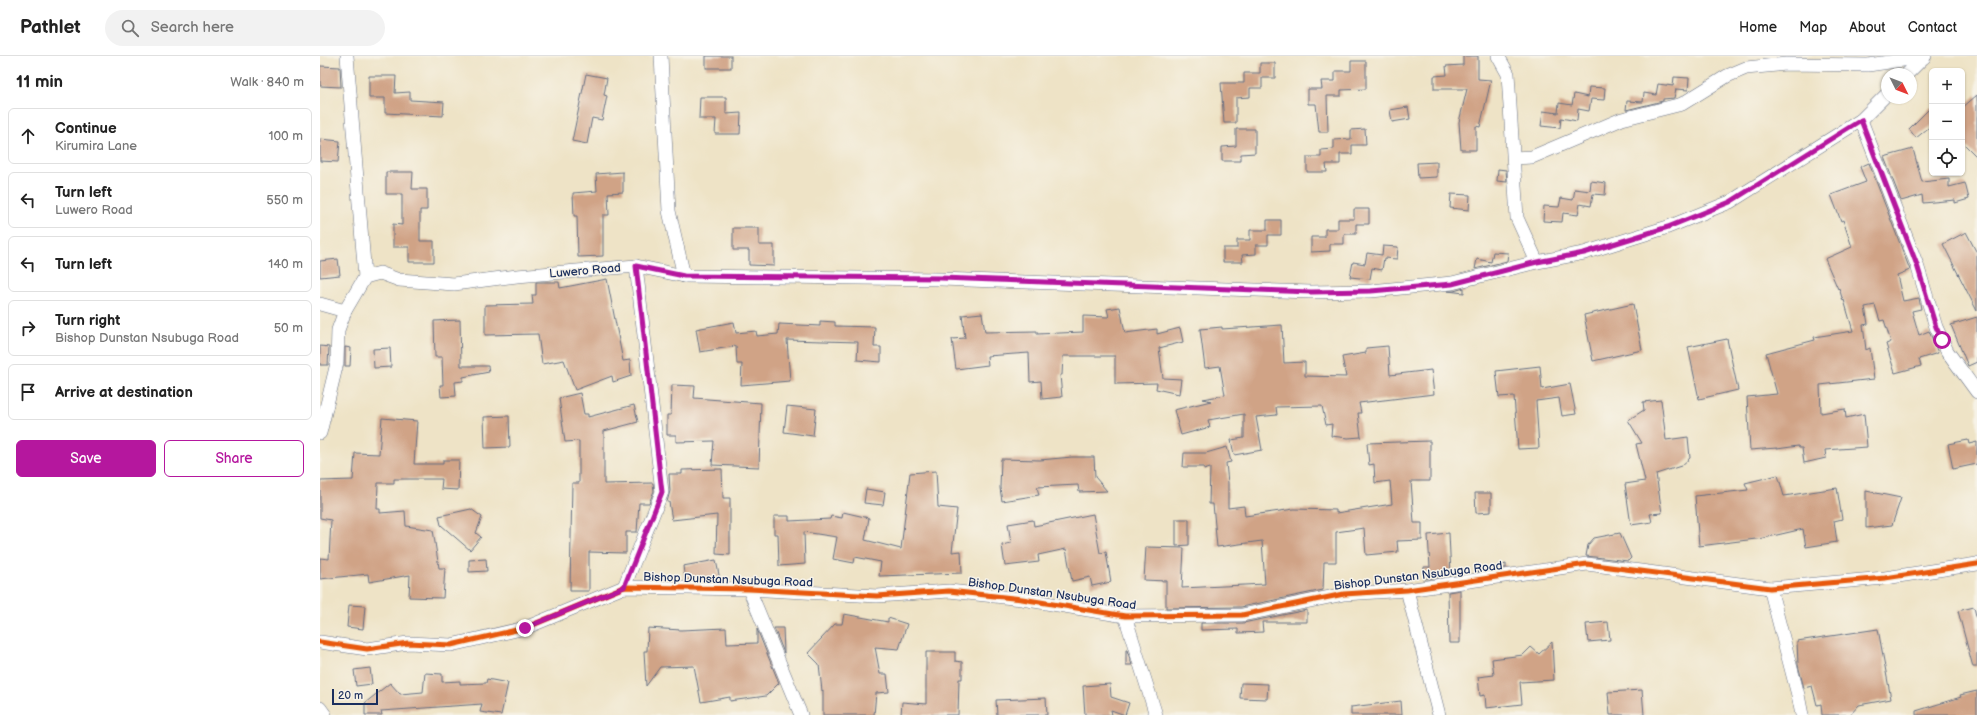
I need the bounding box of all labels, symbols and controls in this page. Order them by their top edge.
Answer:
search box [105,10,385,46]
text: Pathlet [20,16,81,39]
icon: search [119,17,141,39]
text: Search here [151,18,234,37]
text: Home [1739,19,1777,36]
text: Map [1799,19,1827,36]
text: About [1849,19,1886,36]
text: Contact [1908,19,1957,36]
north arrow [1881,68,1917,104]
map controls [1929,68,1965,176]
button: + [1929,68,1965,104]
text: 11 min [16,72,63,92]
text: Walk · 840 m [230,74,304,90]
button: − [1929,104,1965,140]
text: Continue [55,119,117,138]
icon: ahead [17,125,39,147]
text: 100 m [268,128,303,144]
text: Kirumira Lane [55,138,137,154]
button: locate [1929,140,1965,176]
text: Turn left [55,183,112,202]
icon: left [17,189,39,211]
text: 550 m [266,192,303,208]
text: Luwero Road [55,202,133,218]
icon: left [17,253,39,275]
text: Turn left [55,255,112,274]
text: 140 m [268,256,303,272]
street label: Luwero Road [549,260,622,282]
text: Turn right [55,311,120,330]
icon: right [17,317,39,339]
text: 50 m [274,320,303,336]
text: Bishop Dunstan Nsubuga Road [55,330,239,346]
route start [1933,331,1951,349]
icon: arrive [17,381,39,403]
text: Arrive at destination [55,383,193,402]
button: Save [16,440,156,477]
button: Share [164,440,304,477]
street label: Bishop Dunstan Nsubuga Road [1333,558,1503,594]
street label: Bishop Dunstan Nsubuga Road [643,570,813,590]
street label: Bishop Dunstan Nsubuga Road [967,575,1137,613]
route end [516,619,534,637]
scale bar [332,687,378,706]
text: 20 m [338,689,363,702]

